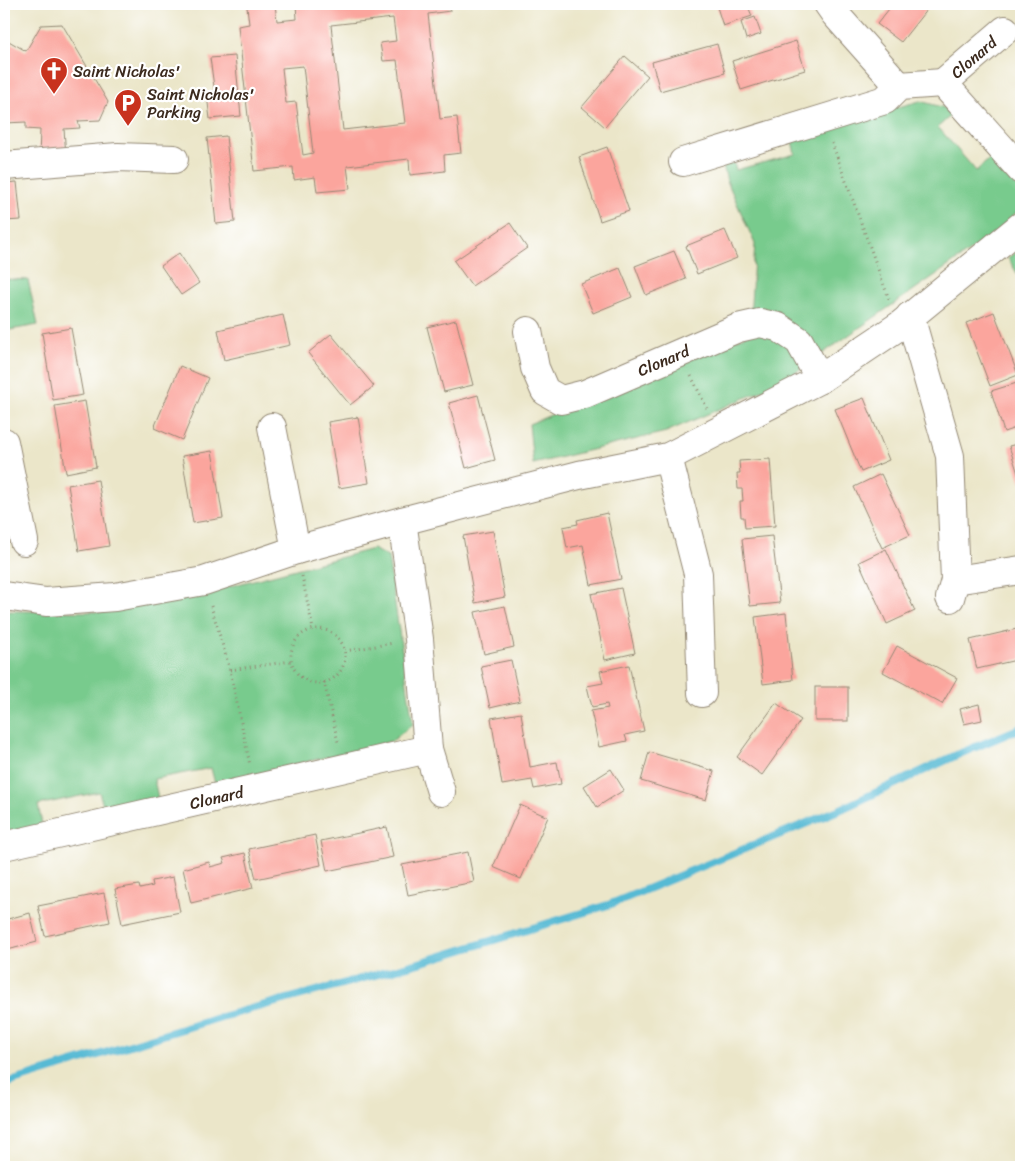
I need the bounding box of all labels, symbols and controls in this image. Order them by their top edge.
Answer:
street label: Clonard [943,27,1005,86]
church icon: Saint Nicholas' [39,56,69,95]
place label: Saint Nicholas' [73,57,181,86]
place label: Saint Nicholas' Parking [147,80,255,127]
parking icon: Saint Nicholas' Parking [113,88,143,127]
street label: Clonard [633,336,695,384]
street label: Clonard [187,777,248,818]

